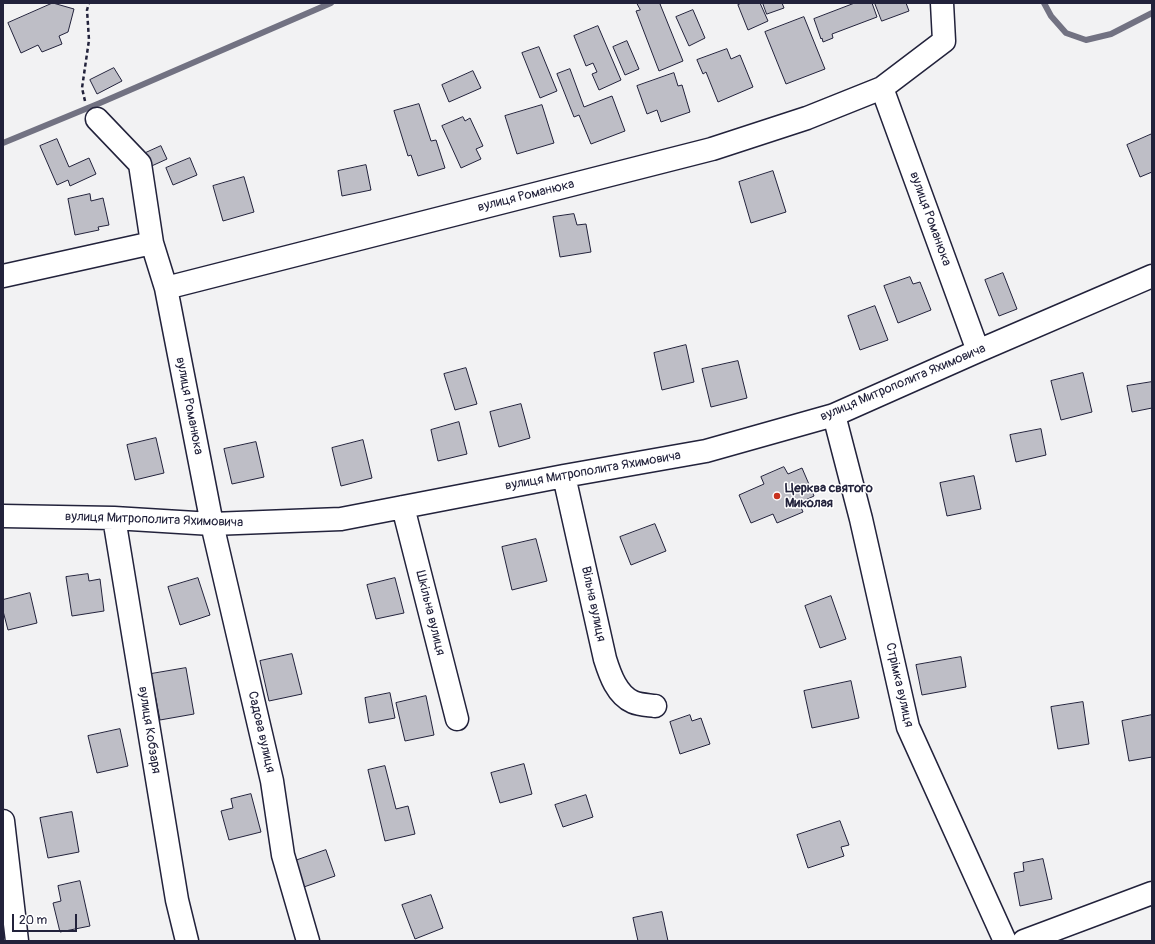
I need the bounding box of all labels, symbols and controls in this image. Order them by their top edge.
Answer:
street label: вулиця Романюка [906,170,954,268]
street label: вулиця Романюка [476,176,576,216]
street label: вулиця Митрополита Яхимовича [818,341,988,425]
street label: вулиця Романюка [172,356,206,456]
street label: вулиця Митрополита Яхимовича [504,448,682,494]
place label: Церква святого Миколая [785,481,873,512]
marker: Церква святого Миколая [772,491,782,501]
street label: вулиця Митрополита Яхимовича [65,509,243,531]
street label: Вільна вулиця [577,565,609,643]
street label: Шкільна вулиця [412,569,448,657]
street label: Стрімка вулиця [882,641,916,729]
street label: вулиця Кобзаря [134,685,164,775]
street label: Садова вулиця [244,690,278,774]
scale bar [14,906,79,932]
text: 20 m [19,913,47,928]

